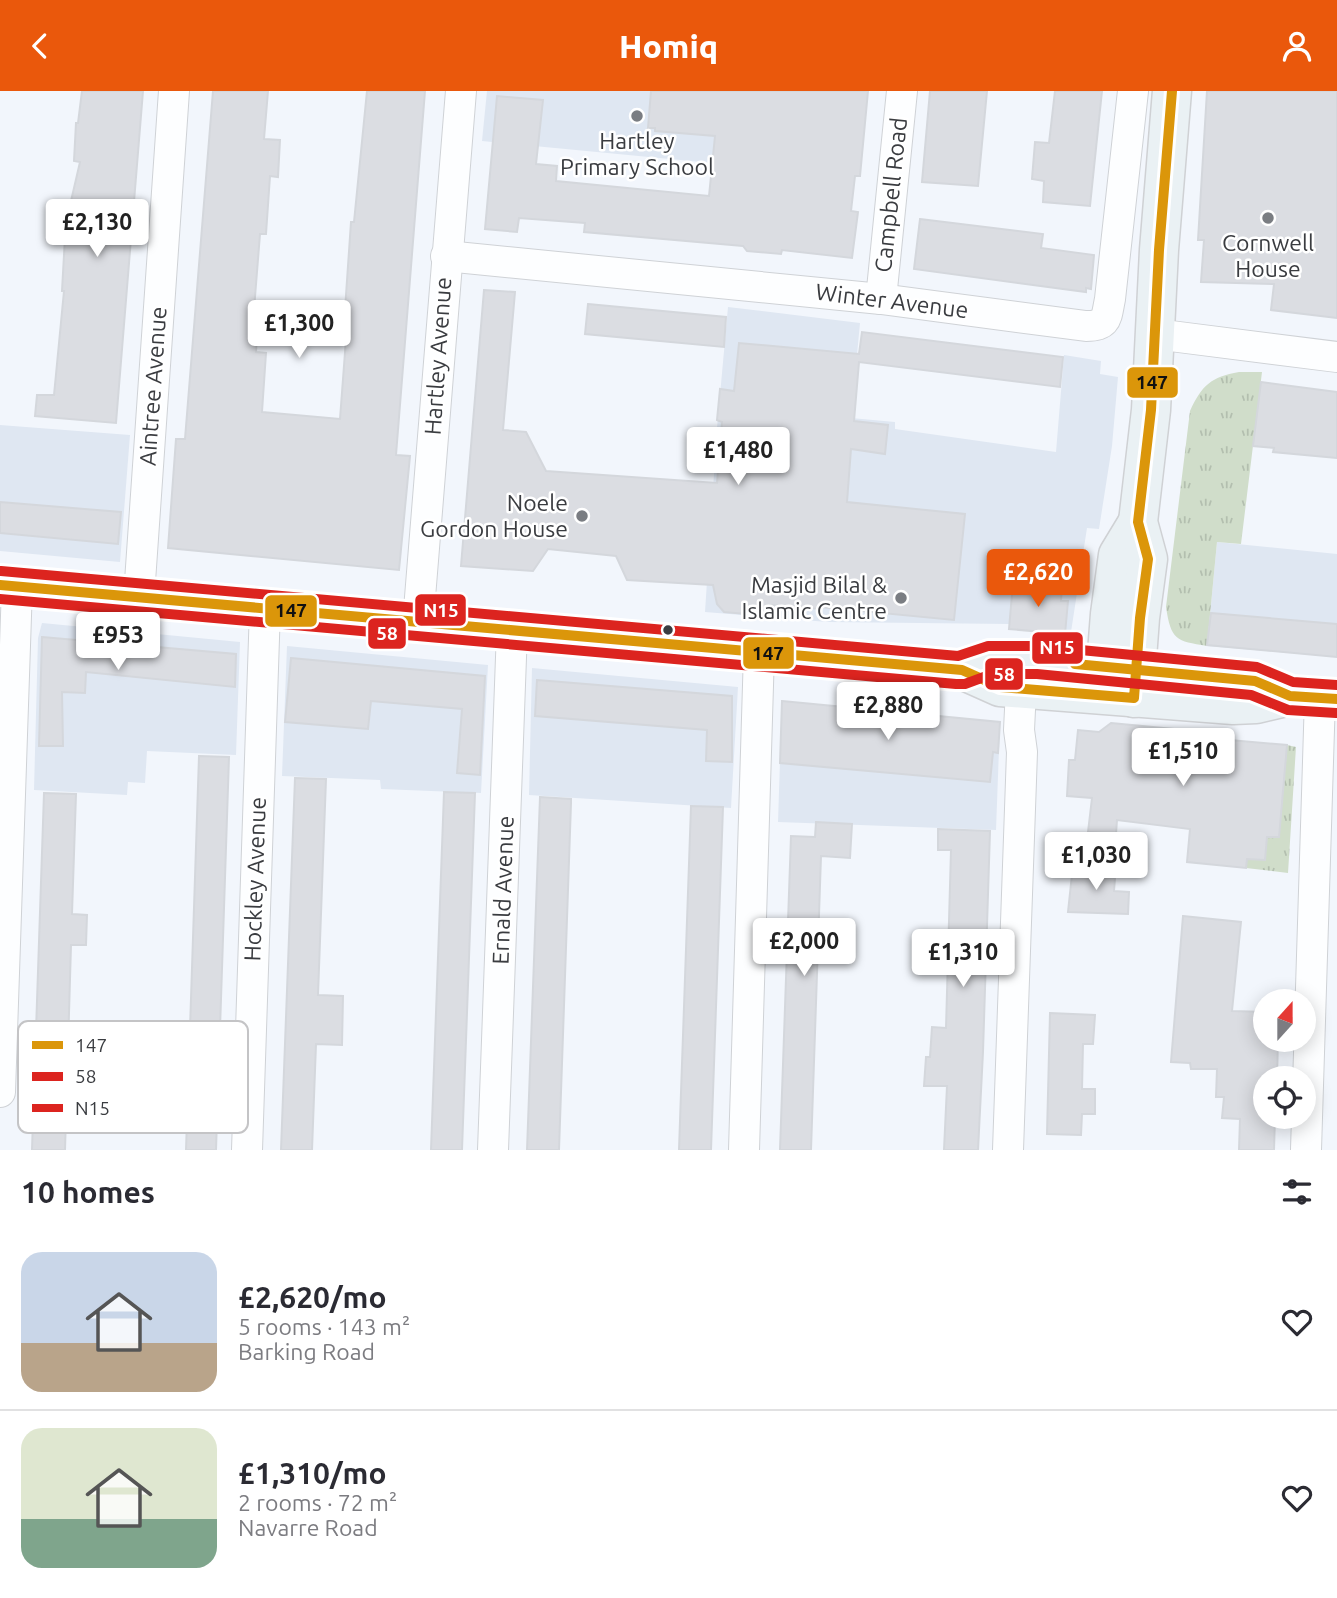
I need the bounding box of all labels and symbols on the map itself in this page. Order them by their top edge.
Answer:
marker: Hartley Primary School [629,108,645,124]
street label: Campbell Road [870,116,911,274]
place label: Hartley Primary School [560,128,714,179]
pin: £2,130 [40,199,154,259]
marker: Cornwell House [1260,210,1276,226]
place label: Cornwell House [1222,230,1314,281]
street label: Hartley Avenue [420,276,455,436]
street label: Winter Avenue [814,279,970,322]
pin: £1,300 [242,301,356,360]
street label: Aintree Avenue [134,306,171,466]
line badge: 147 [1126,366,1179,399]
text: 147 [1136,371,1168,393]
pin: £1,480 [681,427,795,487]
place label: Noele Gordon House [420,490,568,541]
marker: Noele Gordon House [574,508,590,524]
pin: £2,620 [981,549,1095,609]
place label: Masjid Bilal & Islamic Centre [742,572,887,623]
marker: Masjid Bilal & Islamic Centre [893,590,909,606]
line badge: N15 [414,593,467,627]
line badge: 147 [264,594,318,628]
text: 147 [275,599,307,621]
text: N15 [423,599,459,621]
pin: £953 [77,613,159,672]
line badge: 58 [367,617,407,650]
text: 58 [376,622,398,644]
unlabelled marker [661,623,675,637]
line badge: N15 [1031,631,1084,665]
line badge: 147 [742,636,795,670]
text: N15 [1039,636,1075,658]
text: 147 [752,642,784,664]
line badge: 58 [984,657,1024,691]
text: 58 [993,663,1015,685]
pin: £2,880 [831,683,945,742]
pin: £1,510 [1126,729,1240,788]
street label: Hockley Avenue [239,796,270,962]
street label: Ernald Avenue [487,815,518,965]
pin: £1,030 [1039,833,1153,892]
pin: £2,000 [747,919,861,978]
pin: £1,310 [906,929,1020,989]
north arrow [1253,989,1316,1052]
legend [18,1021,248,1133]
text: 147 [75,1034,107,1056]
text: 58 [75,1065,96,1087]
text: N15 [75,1097,110,1119]

